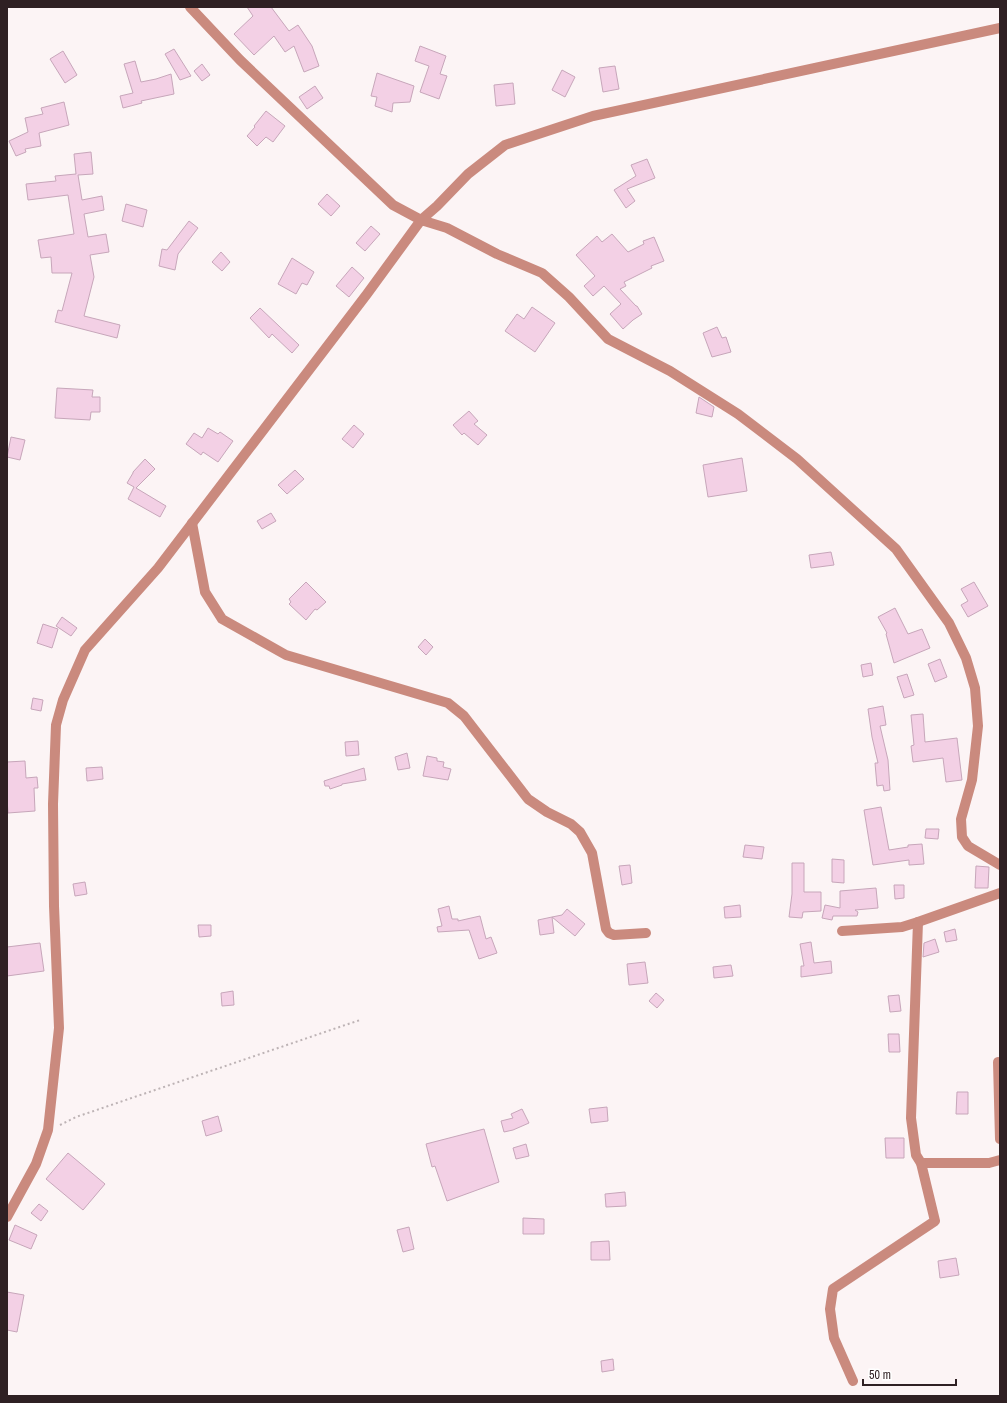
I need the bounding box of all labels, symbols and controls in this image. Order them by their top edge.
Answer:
scale bar [863,1361,956,1387]
text: 50 m [869,1367,891,1383]

